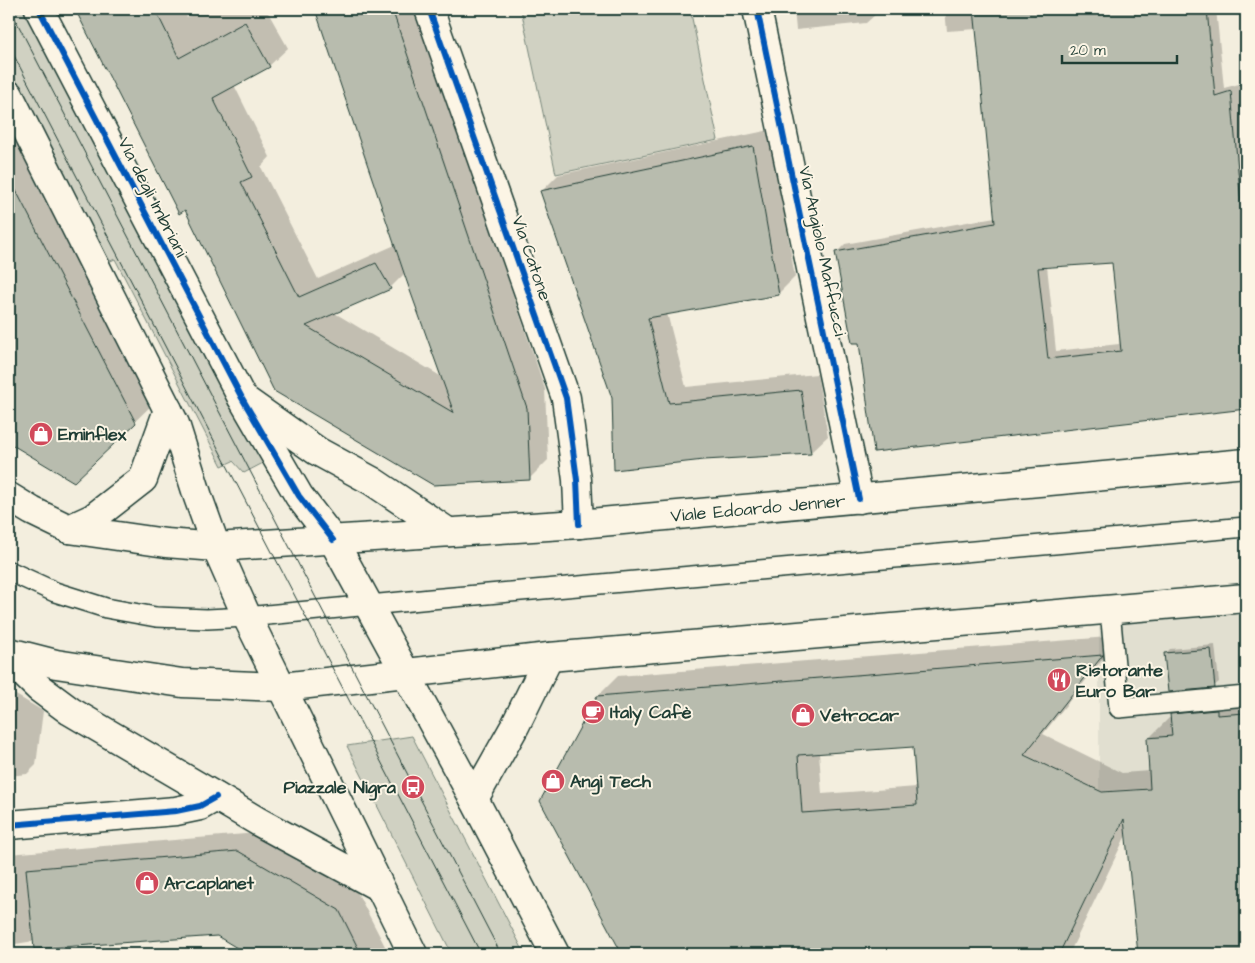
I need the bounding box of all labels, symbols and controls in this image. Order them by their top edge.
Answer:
scale bar [1062,32,1178,64]
text: 20 m [1070,40,1106,61]
street label: Via degli Imbriani [111,133,194,262]
street label: Via Angiolo Maffucci [791,164,853,339]
street label: Via Catone [505,212,558,304]
shop icon: Eminflex [28,421,54,447]
place label: Eminflex [58,422,127,447]
street label: Viale Edoardo Jenner [670,488,847,529]
place label: Ristorante Euro Bar [1076,658,1163,704]
restaurant icon: Ristorante Euro Bar [1046,667,1072,693]
cafe icon: Italy Cafè [580,699,606,725]
place label: Italy Cafè [610,700,692,726]
shop icon: Vetrocar [790,702,816,728]
place label: Vetrocar [819,703,899,728]
shop icon: Angi Tech [540,768,566,794]
place label: Angi Tech [570,769,652,795]
bus stop icon: Piazzale Nigra [400,774,426,800]
place label: Piazzale Nigra [284,775,397,801]
shop icon: Arcaplanet [134,870,160,896]
place label: Arcaplanet [164,871,255,896]

